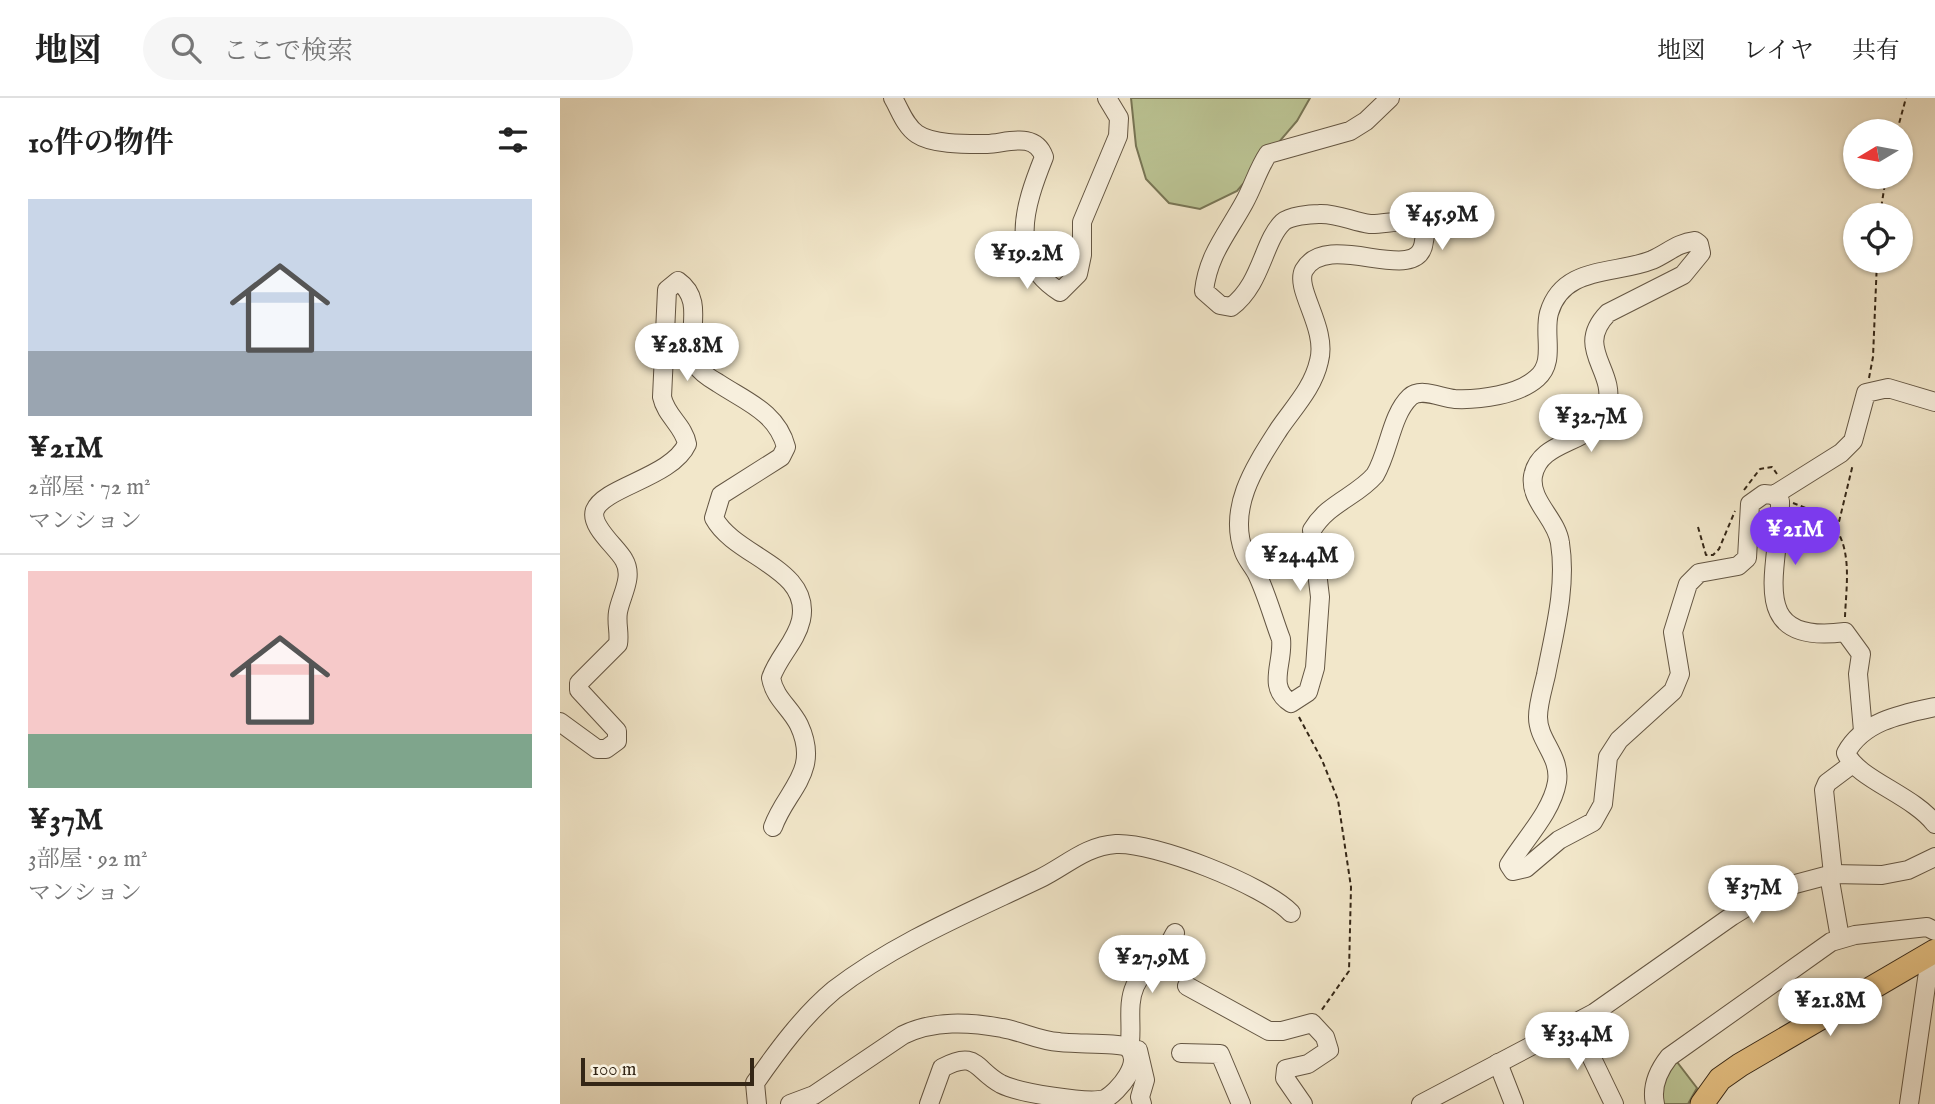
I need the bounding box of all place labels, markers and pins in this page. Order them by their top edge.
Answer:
pin: ¥45.9M [1385,192,1499,252]
pin: ¥19.2M [970,232,1084,291]
pin: ¥28.8M [630,324,744,383]
pin: ¥32.7M [1534,394,1648,454]
pin: ¥21M [1754,508,1836,567]
pin: ¥24.4M [1243,533,1357,593]
pin: ¥37M [1712,866,1794,925]
pin: ¥27.9M [1095,936,1209,995]
pin: ¥21.8M [1773,978,1887,1038]
pin: ¥33.4M [1520,1012,1634,1072]

